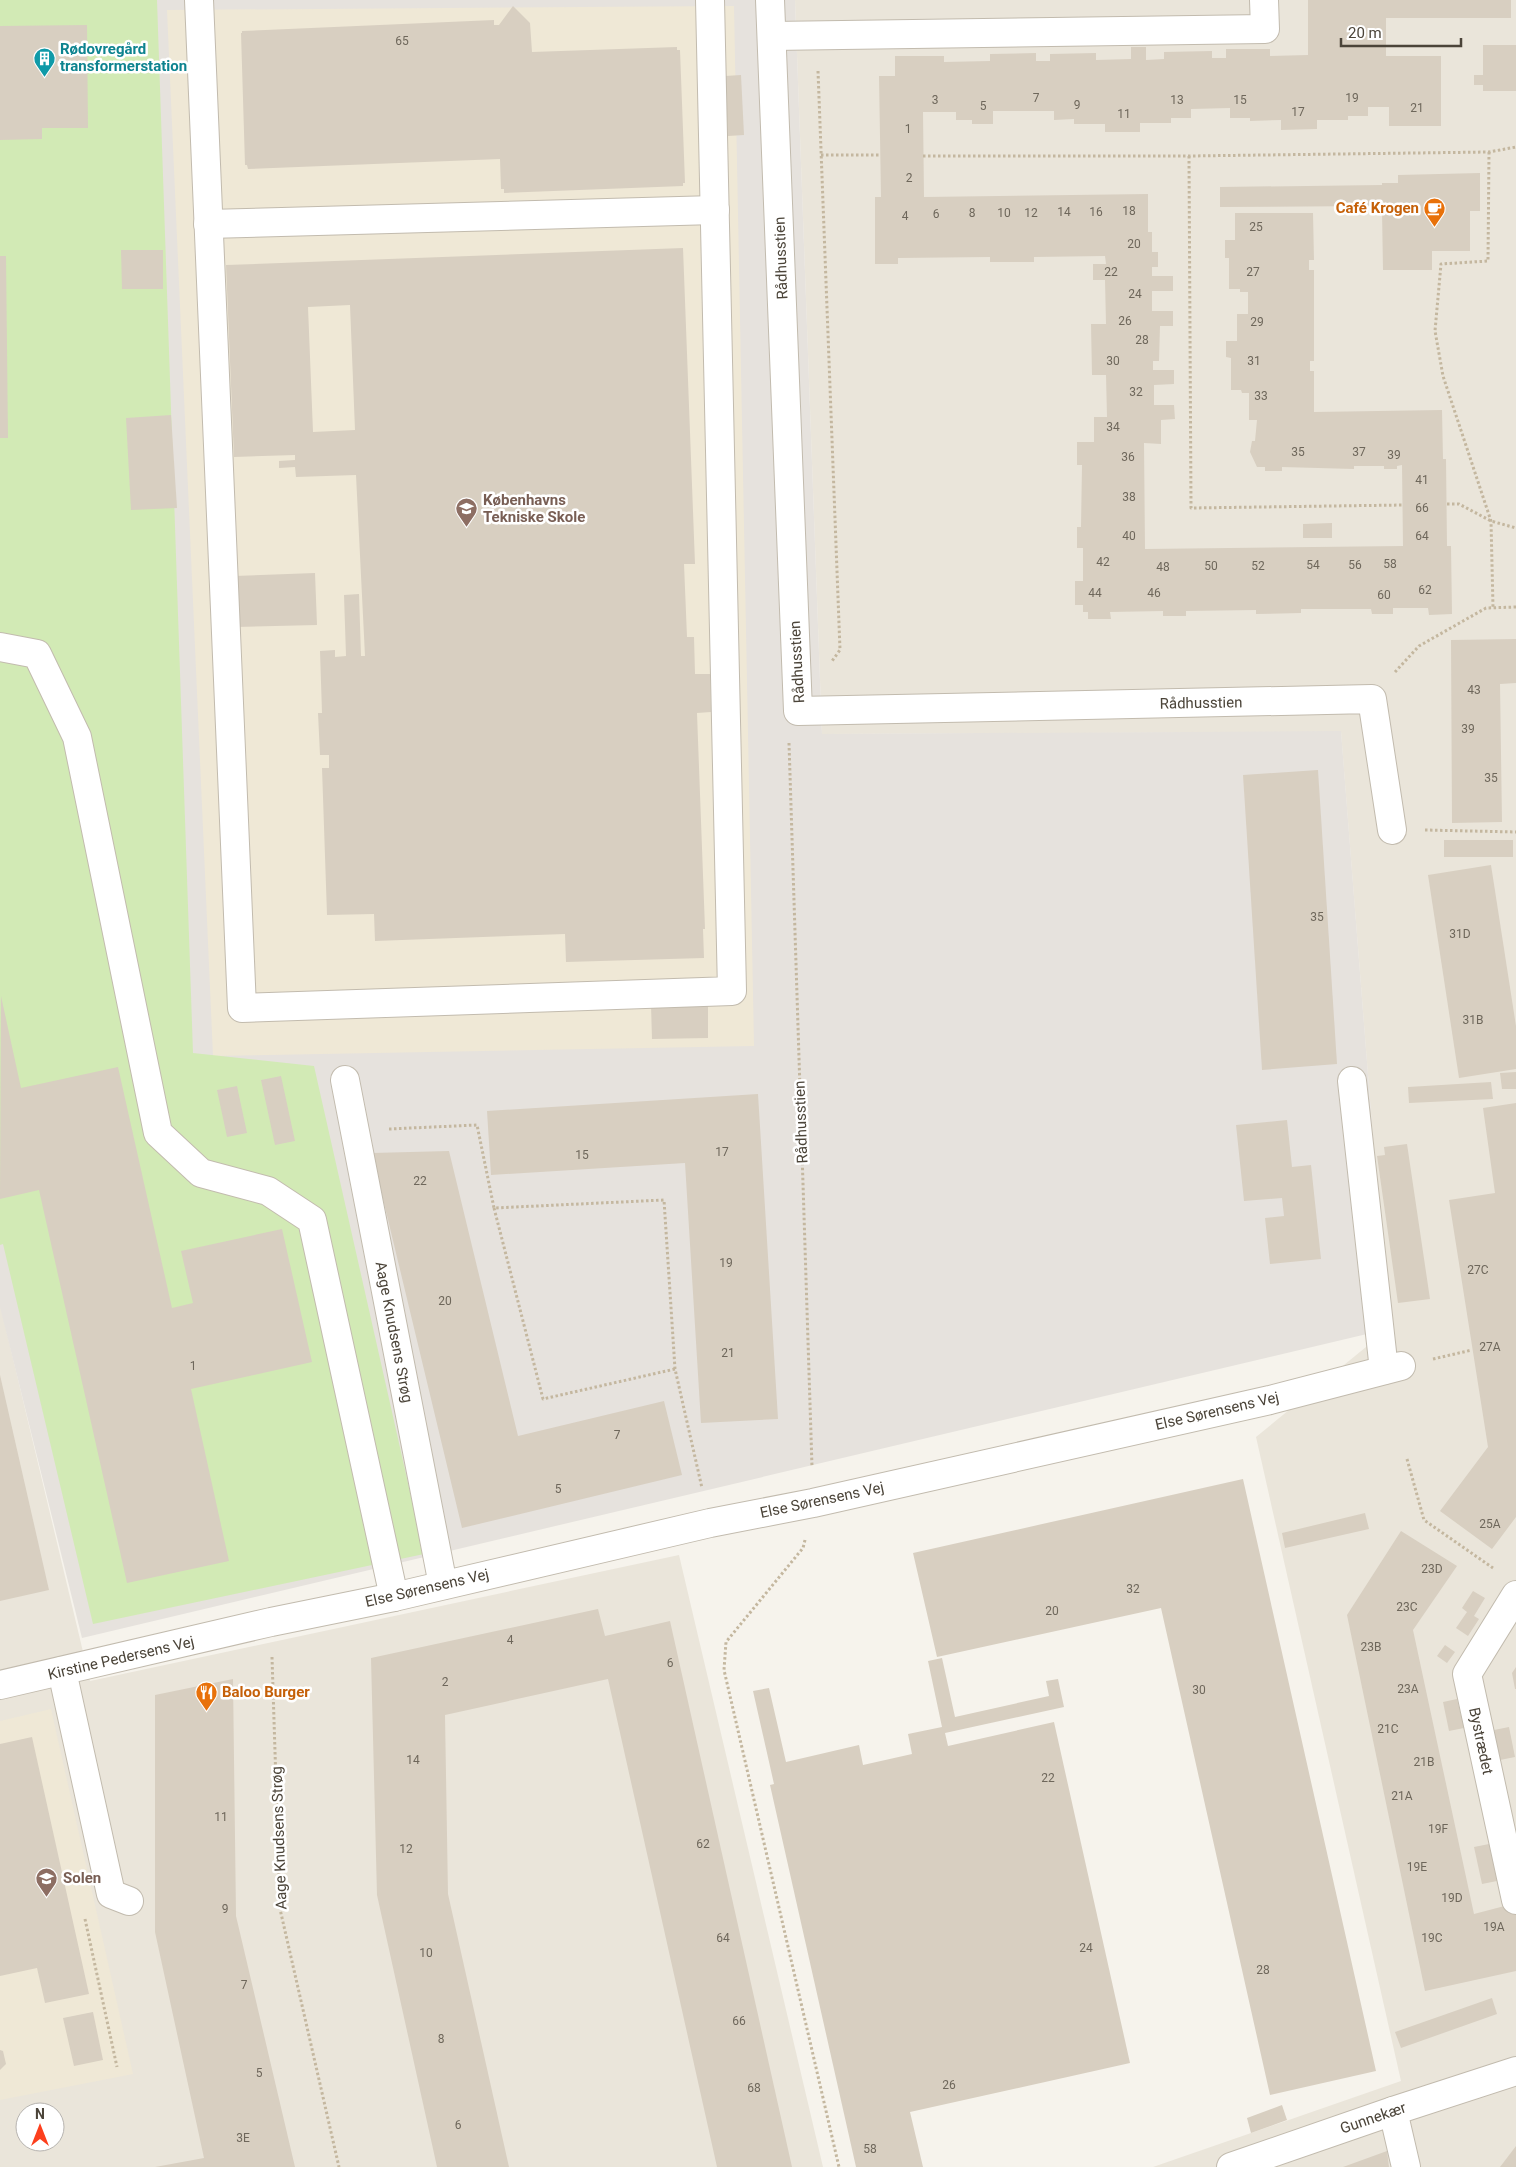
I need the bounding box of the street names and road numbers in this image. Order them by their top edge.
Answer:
street label: Rådhusstien [771,216,791,300]
street label: Rådhusstien [786,620,808,704]
street label: Rådhusstien [1160,693,1242,713]
street label: Rådhusstien [791,1080,811,1164]
street label: Aage Knudsens Strøg [371,1260,417,1404]
street label: Else Sørensens Vej [1153,1388,1281,1434]
street label: Else Sørensens Vej [758,1478,886,1522]
street label: Else Sørensens Vej [363,1565,491,1611]
street label: Kirstine Pedersens Vej [46,1632,196,1684]
street label: Bystrædet [1465,1706,1497,1776]
street label: Aage Knudsens Strøg [268,1766,290,1910]
street label: Gunnekær [1338,2098,1408,2138]

